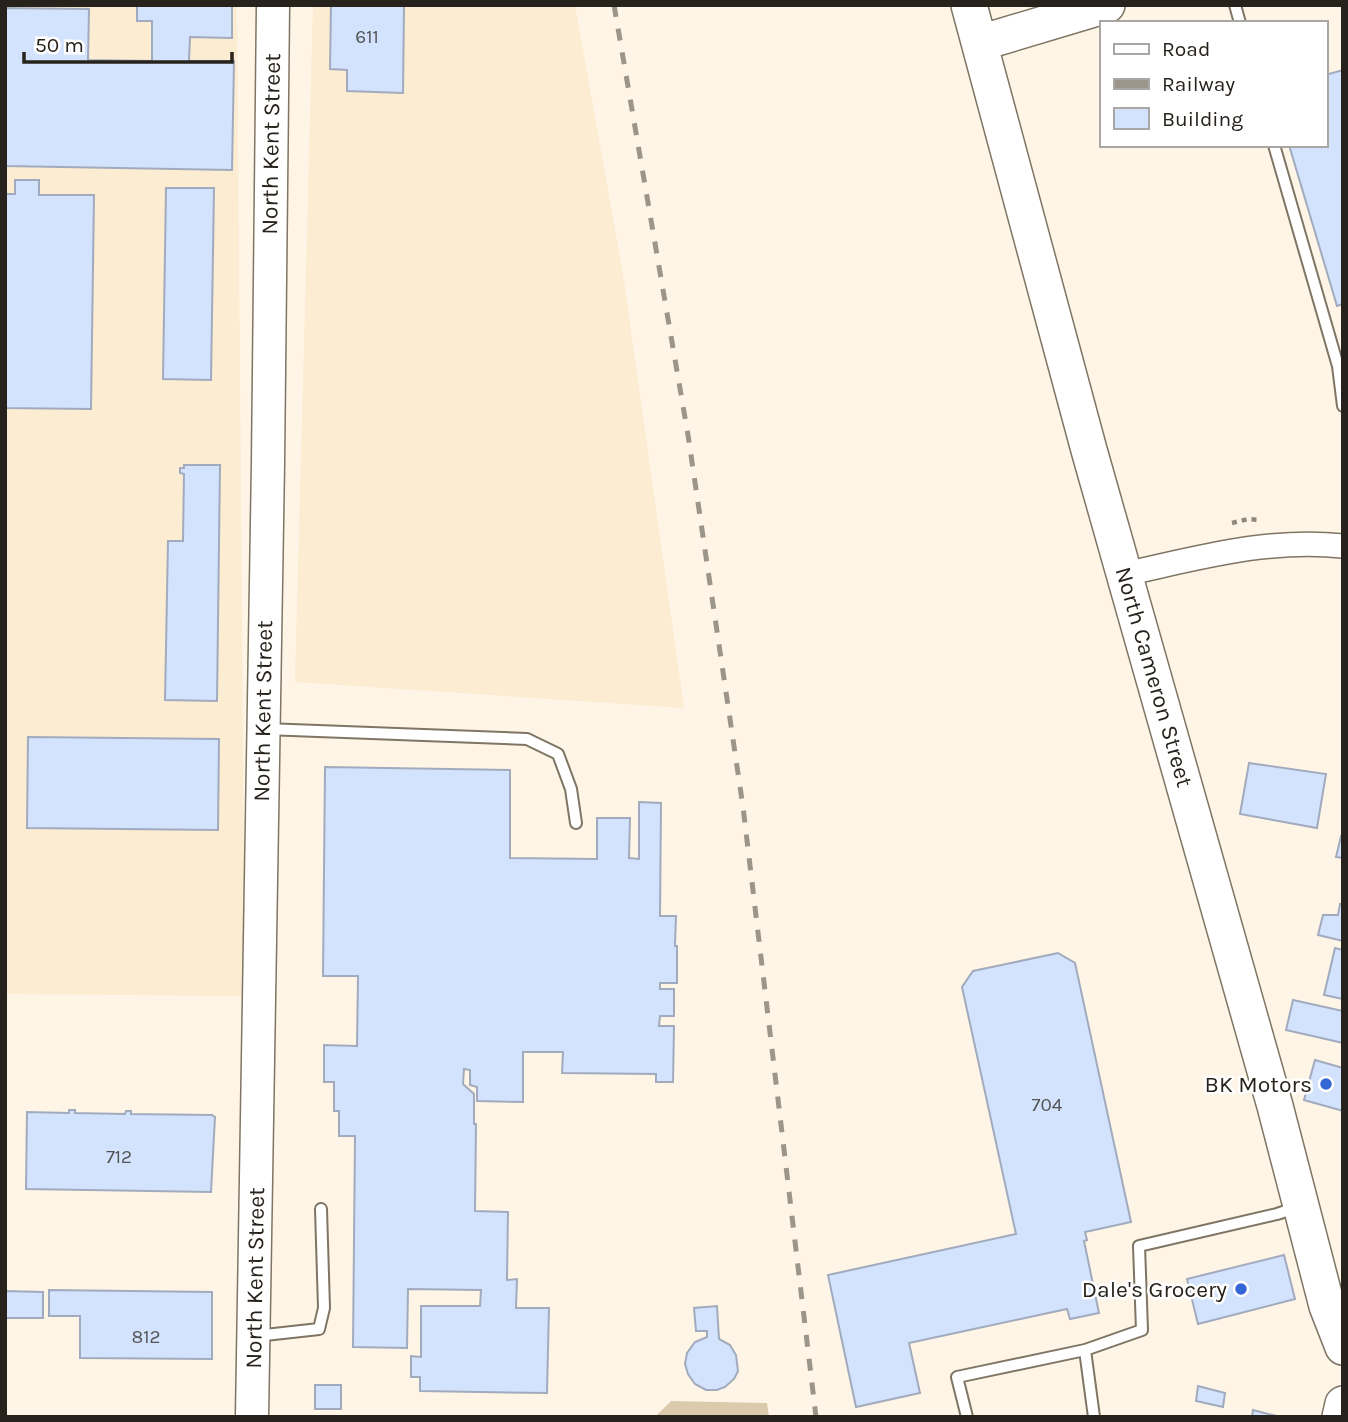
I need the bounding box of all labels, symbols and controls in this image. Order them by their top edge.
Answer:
scale bar [24,21,233,65]
legend [1100,21,1327,147]
house number: 611 [355,26,379,48]
text: 50 m [35,33,84,57]
text: Road [1162,37,1210,61]
street label: North Kent Street [256,53,286,235]
text: Railway [1162,72,1235,96]
text: Building [1162,107,1243,131]
street label: North Cameron Street [1110,564,1199,791]
street label: North Kent Street [248,620,278,802]
place label: BK Motors [1205,1071,1312,1098]
marker: BK Motors [1318,1076,1334,1092]
house number: 704 [1032,1094,1063,1116]
house number: 712 [106,1146,132,1168]
street label: North Kent Street [240,1187,270,1369]
place label: Dale's Grocery [1082,1276,1227,1303]
marker: Dale's Grocery [1233,1281,1249,1297]
house number: 812 [132,1326,160,1348]

